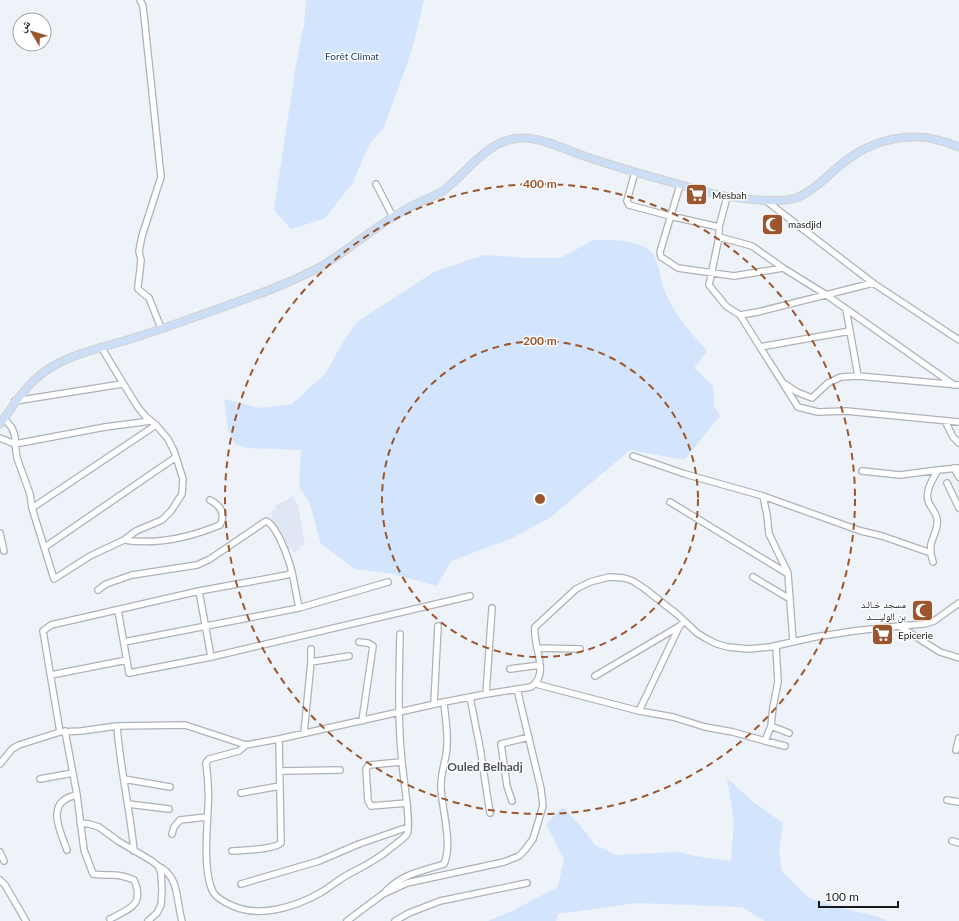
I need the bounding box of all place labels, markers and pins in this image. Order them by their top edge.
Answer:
supermarket icon: Mesbah [684,182,710,208]
place label: Mesbah [712,189,747,201]
mosque icon: masdjid [760,211,786,237]
place label: masdjid [788,218,822,230]
centre of rings [533,492,547,506]
mosque icon: مسجد خـالـد بن الوليــــد [909,597,935,623]
place label: مسجد خـالـد بن الوليــــد [861,598,906,623]
supermarket icon: Epicerie [870,622,896,648]
place label: Epicerie [898,629,933,641]

